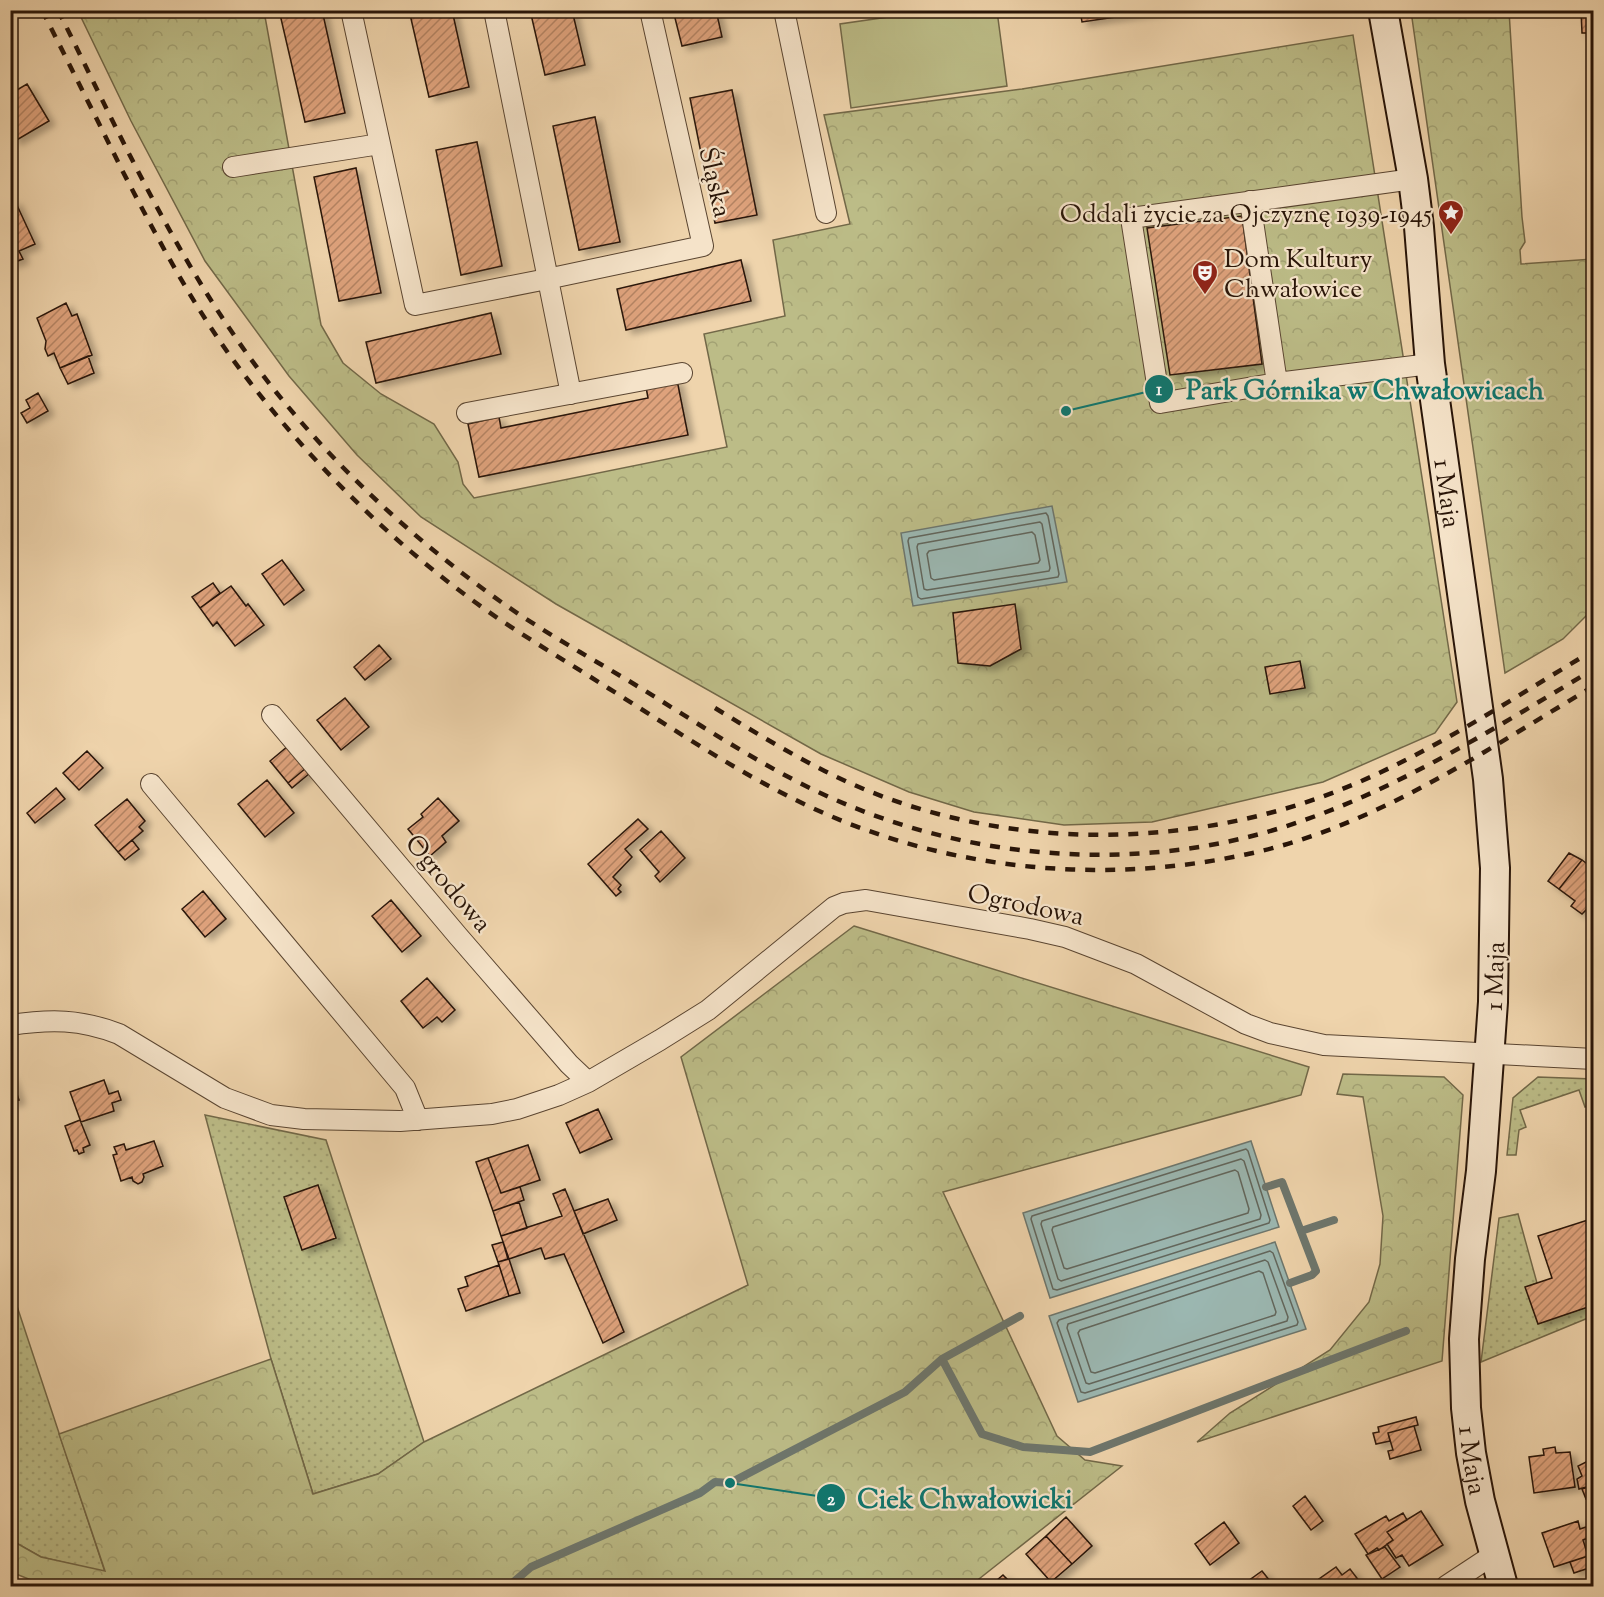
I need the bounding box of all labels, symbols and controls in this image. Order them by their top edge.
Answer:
street label: Śląska [688,144,740,221]
place label: Oddali życie za Ojczyznę 1939-1945 [1060,197,1432,234]
place icon: Oddali życie za Ojczyznę 1939-1945 [1436,198,1466,236]
place label: Dom Kultury Chwałowice [1224,242,1372,309]
theatre icon: Dom Kultury Chwałowice [1190,258,1220,296]
callout: Park Górnika w Chwałowicach [1144,367,1556,412]
text: Park Górnika w Chwałowicach [1186,373,1544,412]
text: 1 [1156,378,1163,404]
street label: 1 Maja [1422,457,1469,530]
street label: Ogrodowa [395,827,499,942]
street label: Ogrodowa [964,876,1087,937]
street label: 1 Maja [1477,941,1516,1011]
street label: 1 Maja [1447,1424,1495,1498]
callout: Ciek Chwałowicki [816,1476,1085,1521]
text: Ciek Chwałowicki [857,1482,1073,1521]
text: 2 [827,1488,836,1514]

